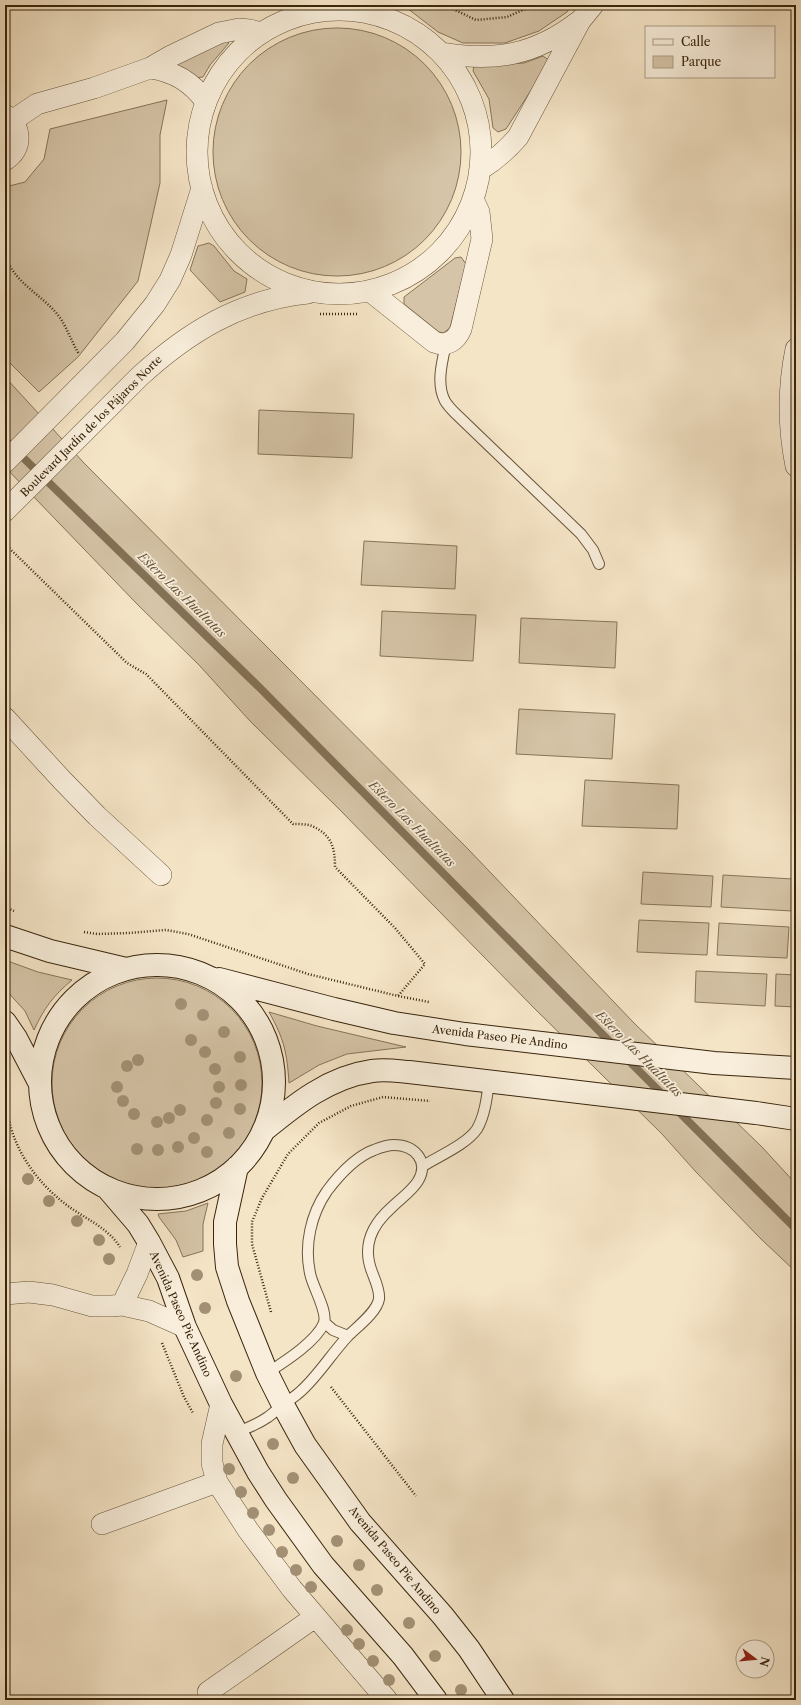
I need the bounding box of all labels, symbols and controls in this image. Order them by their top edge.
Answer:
legend [645,26,775,78]
text: Calle [681,34,711,49]
text: Parque [681,54,722,69]
street label: Boulevard Jardín de los Pájaros Norte [17,352,165,500]
water label: Estero Las Hualtatas [135,548,230,641]
water label: Estero Las Hualtatas [365,776,459,871]
water label: Estero Las Hualtatas [592,1006,686,1101]
street label: Avenida Paseo Pie Andino [430,1022,569,1052]
street label: Avenida Paseo Pie Andino [146,1248,215,1379]
street label: Avenida Paseo Pie Andino [345,1503,444,1617]
north arrow [735,1639,775,1679]
text: N [756,1655,773,1669]

